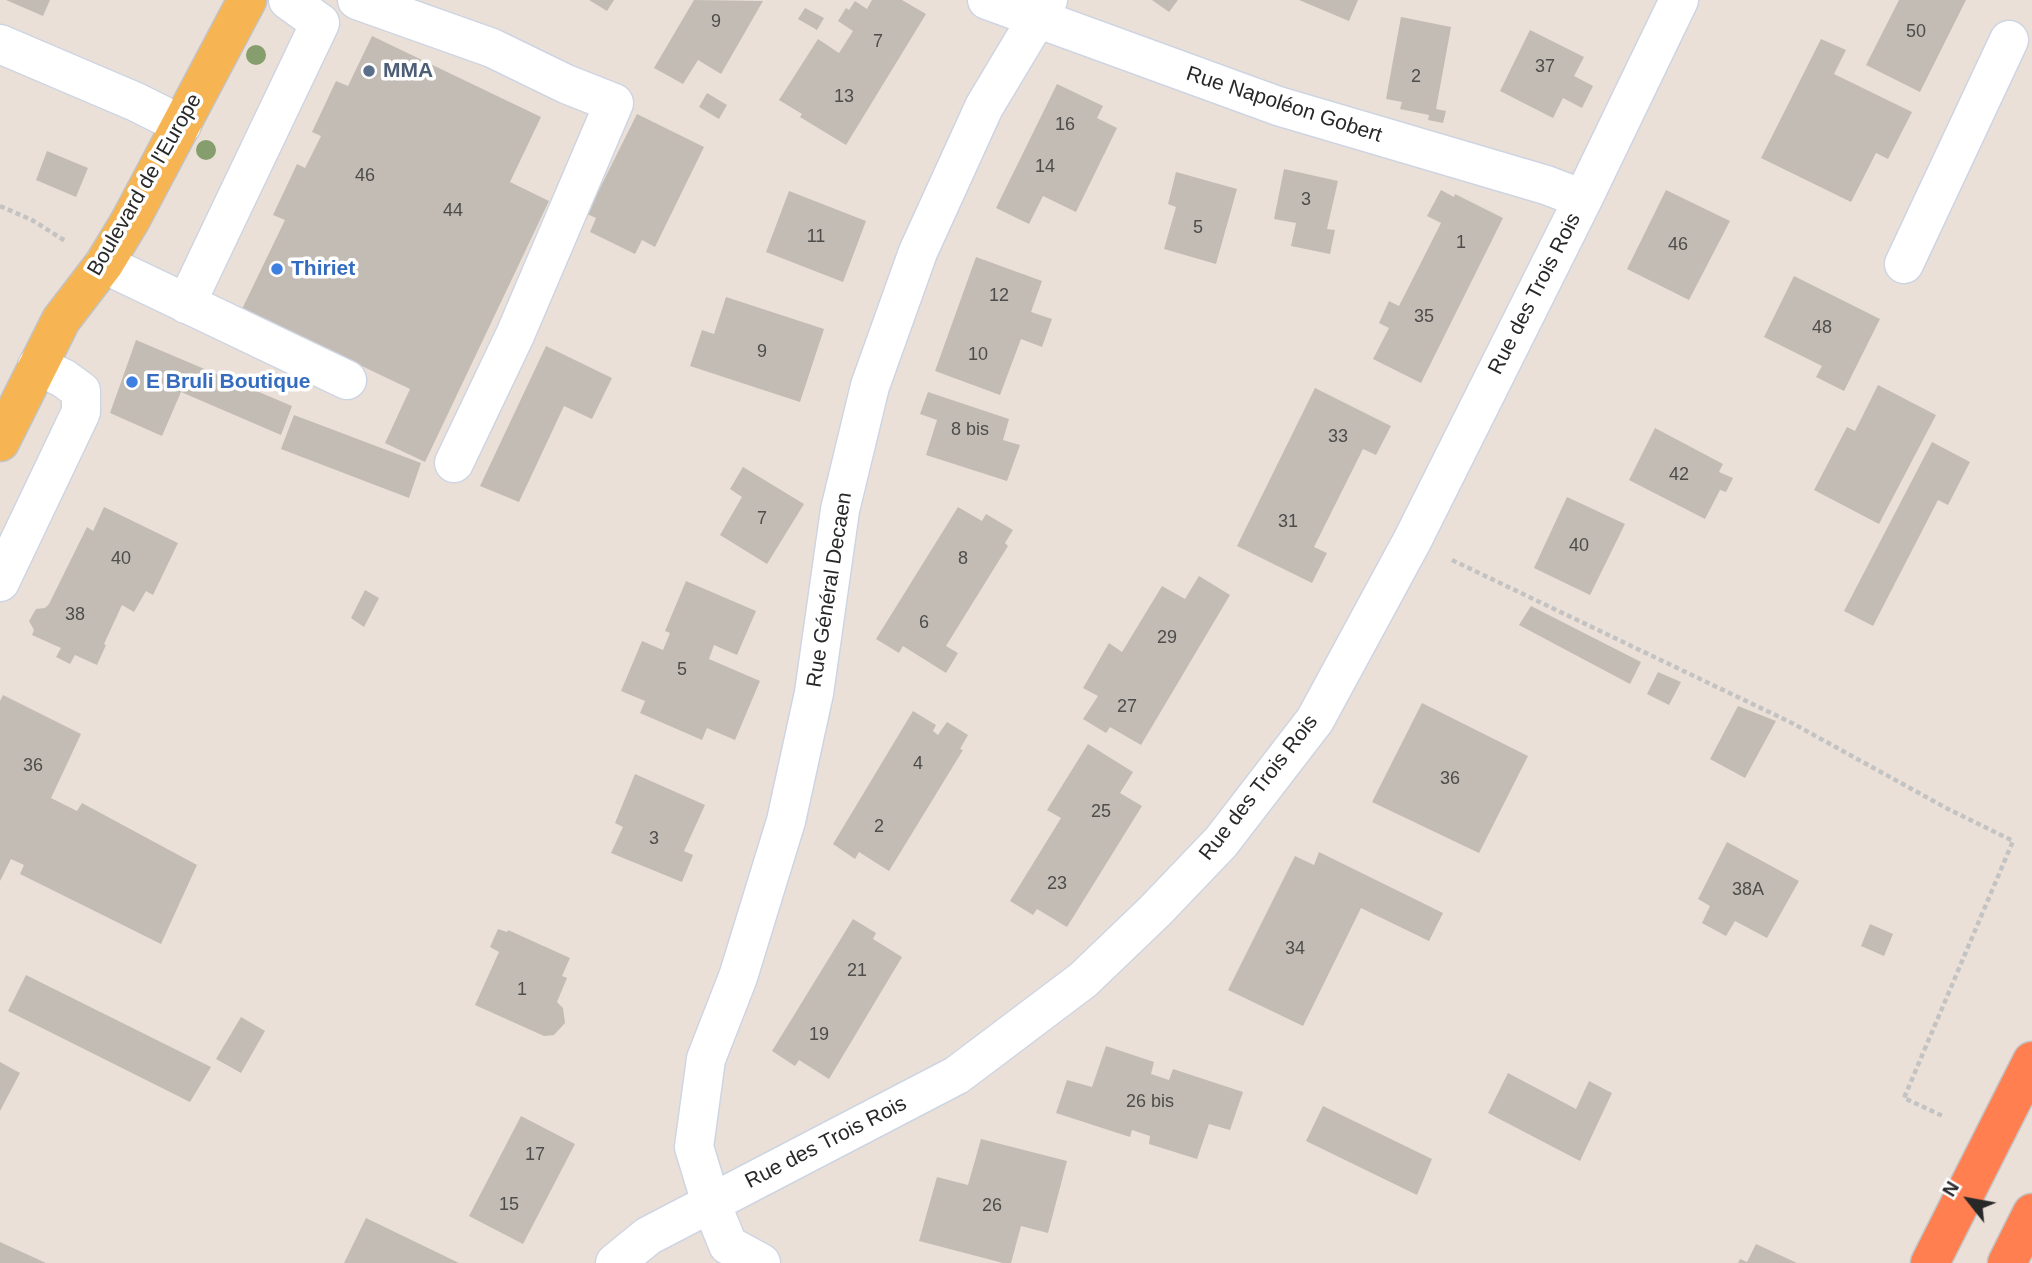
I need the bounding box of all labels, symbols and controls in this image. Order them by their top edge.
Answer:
house number: 9 [711,11,721,33]
house number: 50 [1906,21,1926,43]
house number: 7 [873,31,883,53]
house number: 37 [1535,56,1555,78]
place label: MMA [383,58,433,84]
street label: Rue Napoléon Gobert [1183,61,1385,149]
marker: MMA [361,63,377,79]
house number: 2 [1411,66,1421,88]
house number: 13 [834,86,854,108]
street label: Boulevard de l'Europe [83,90,207,280]
house number: 16 [1055,114,1075,136]
house number: 14 [1035,156,1055,178]
house number: 46 [355,165,375,187]
house number: 3 [1301,189,1311,211]
house number: 44 [443,200,463,222]
street label: Rue des Trois Rois [1483,209,1587,379]
house number: 5 [1193,217,1203,239]
house number: 11 [807,226,825,248]
house number: 1 [1456,232,1466,254]
house number: 46 [1668,234,1688,256]
place label: Thiriet [291,256,355,282]
marker: Thiriet [269,261,285,277]
house number: 12 [989,285,1009,307]
house number: 35 [1414,306,1434,328]
house number: 48 [1812,317,1832,339]
house number: 9 [757,341,767,363]
house number: 10 [968,344,988,366]
place label: E Bruli Boutique [146,369,310,395]
marker: E Bruli Boutique [124,374,140,390]
house number: 8 bis [951,419,989,441]
house number: 33 [1328,426,1348,448]
house number: 42 [1669,464,1689,486]
street label: Rue Général Decaen [802,491,858,689]
house number: 7 [757,508,767,530]
house number: 31 [1278,511,1298,533]
house number: 40 [1569,535,1589,557]
house number: 40 [111,548,131,570]
house number: 8 [958,548,968,570]
house number: 38 [65,604,85,626]
house number: 6 [919,612,929,634]
house number: 29 [1157,627,1177,649]
house number: 5 [677,659,687,681]
house number: 27 [1117,696,1137,718]
street label: Rue des Trois Rois [1194,710,1324,866]
house number: 4 [913,753,923,775]
house number: 36 [23,755,43,777]
house number: 36 [1440,768,1460,790]
house number: 25 [1091,801,1111,823]
house number: 2 [874,816,884,838]
house number: 3 [649,828,659,850]
house number: 23 [1047,873,1067,895]
house number: 38A [1732,879,1764,901]
house number: 34 [1285,938,1305,960]
house number: 21 [847,960,867,982]
house number: 1 [517,979,527,1001]
house number: 19 [809,1024,829,1046]
street label: Rue des Trois Rois [741,1091,911,1195]
house number: 26 bis [1126,1091,1174,1113]
house number: 17 [525,1144,545,1166]
north arrow [1934,1165,2004,1235]
text: N [1938,1178,1963,1200]
house number: 15 [499,1194,519,1216]
house number: 26 [982,1195,1002,1217]

